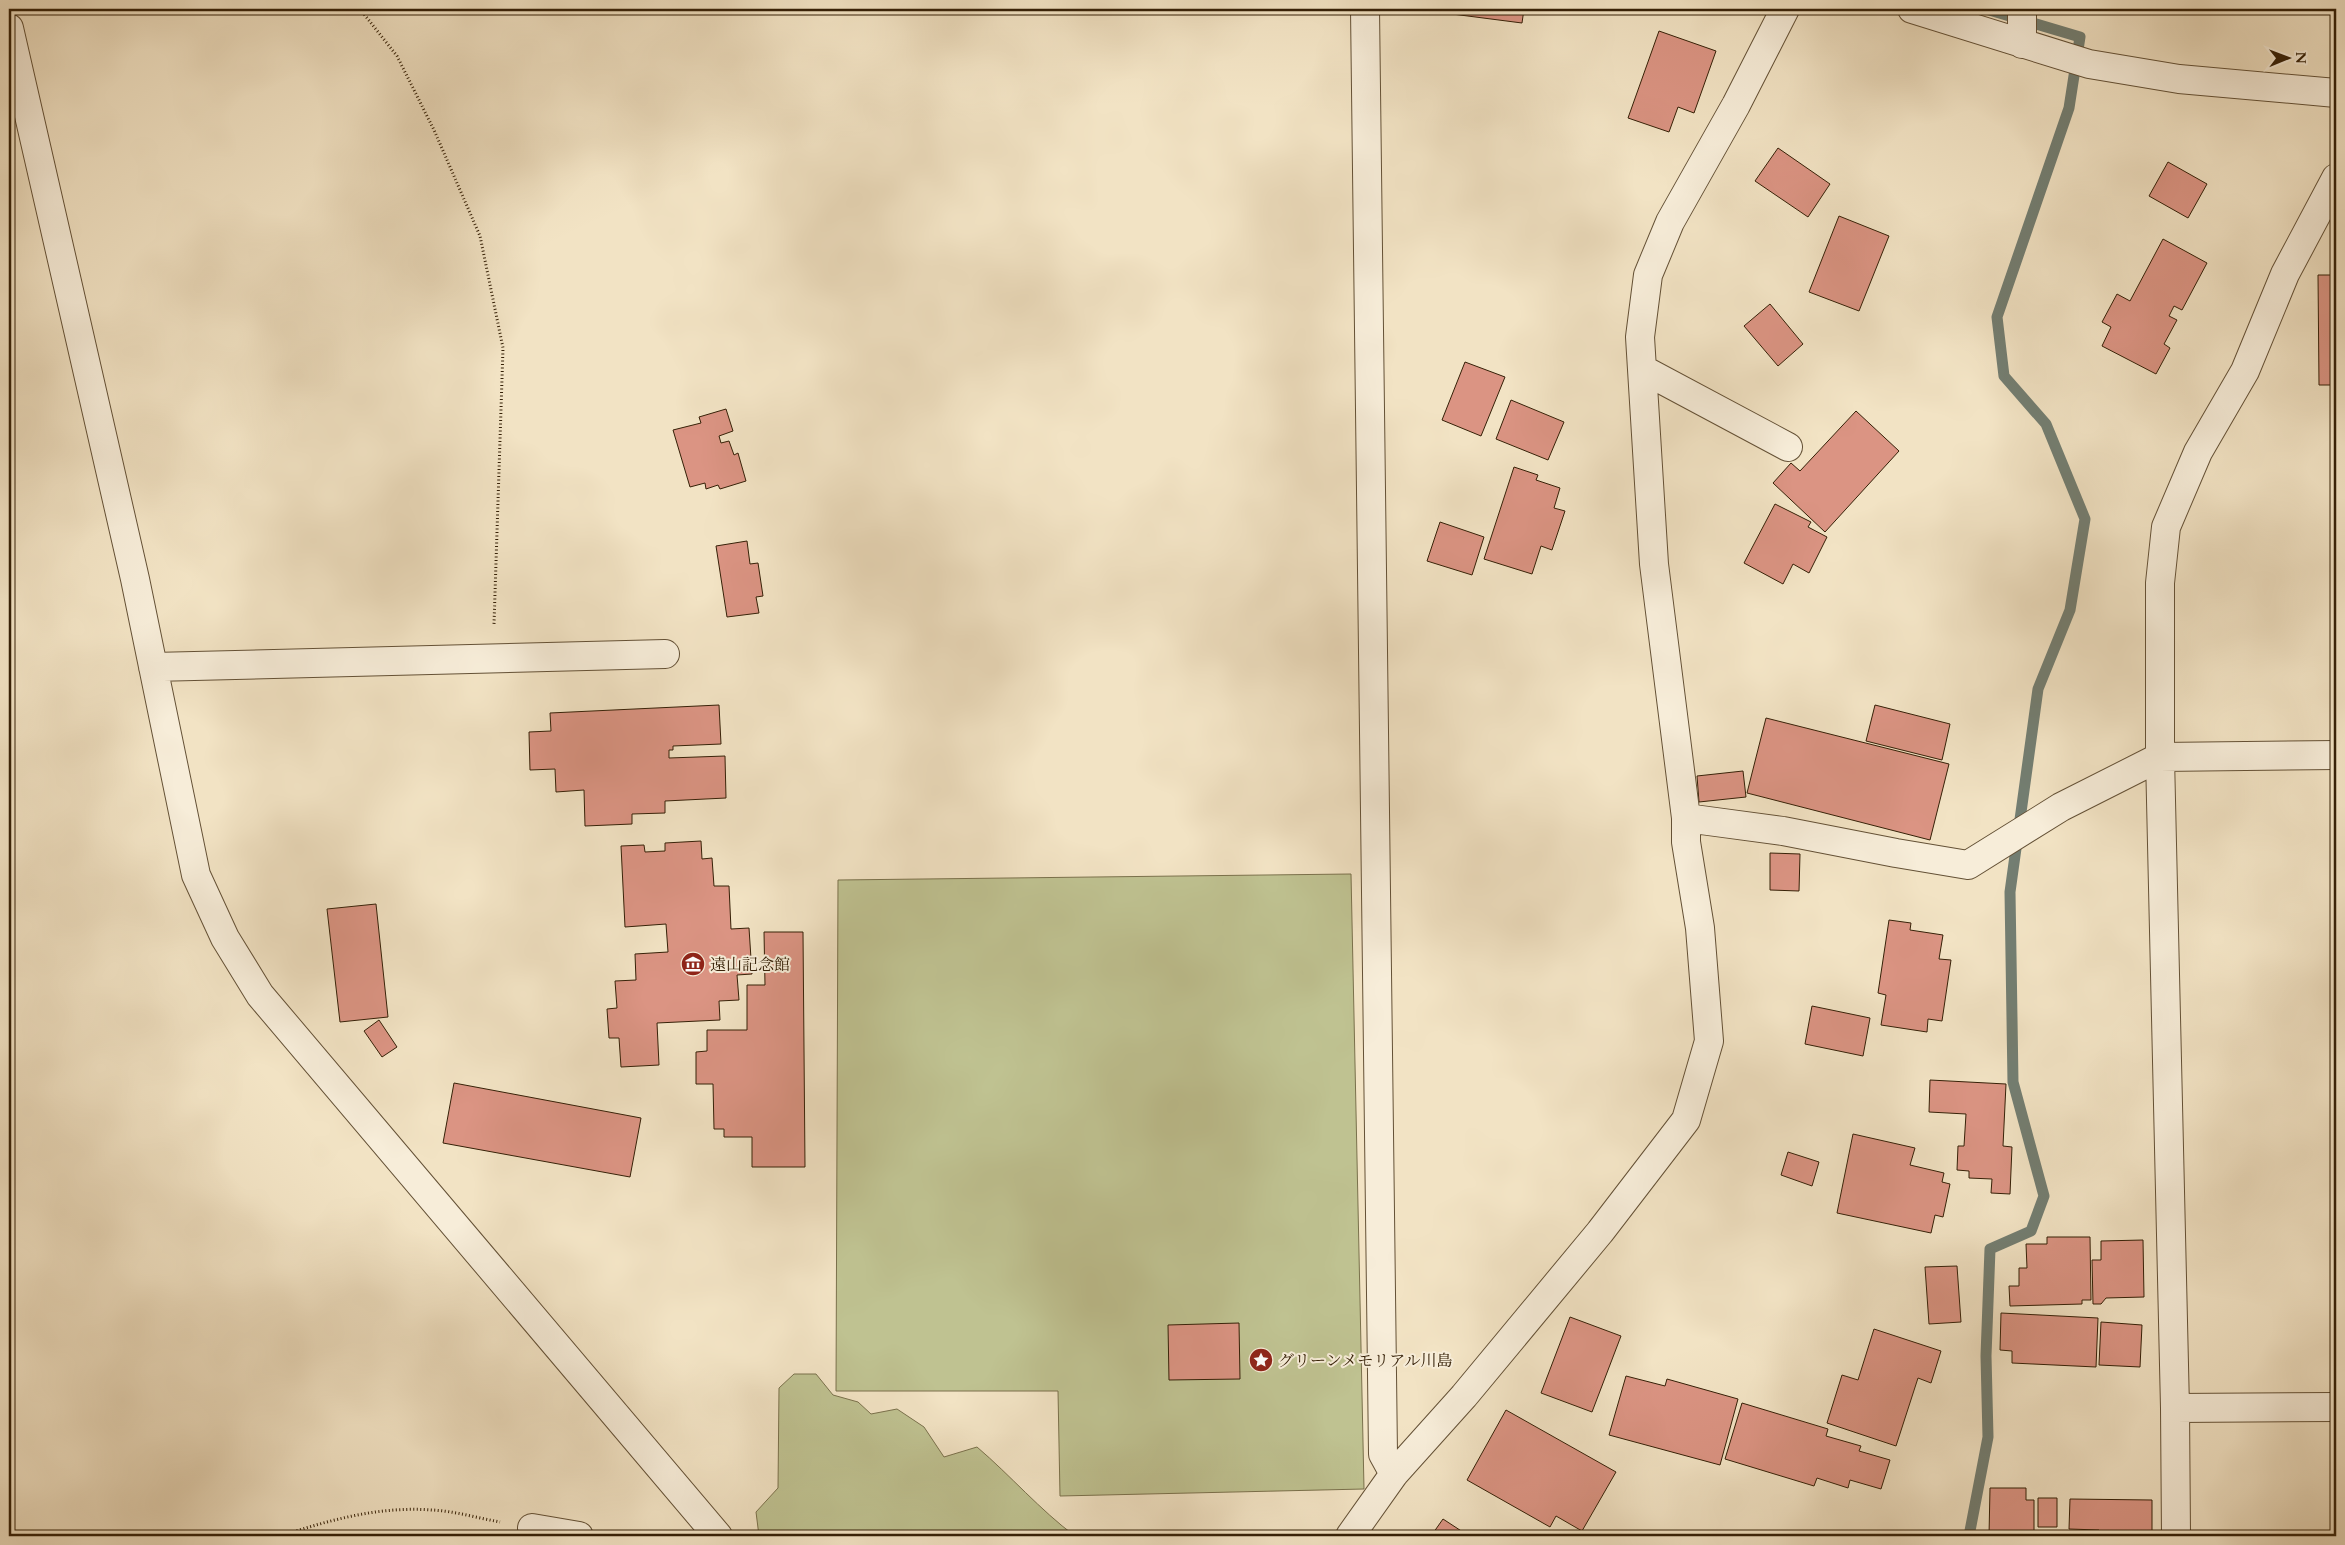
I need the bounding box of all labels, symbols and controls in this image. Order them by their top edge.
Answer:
north arrow [2262,32,2312,82]
text: N [2291,52,2310,64]
museum icon: 遠山記念館 [680,951,706,977]
place label: 遠山記念館 [710,954,790,976]
place icon: グリーンメモリアル川島 [1248,1347,1274,1373]
place label: グリーンメモリアル川島 [1278,1350,1453,1372]

